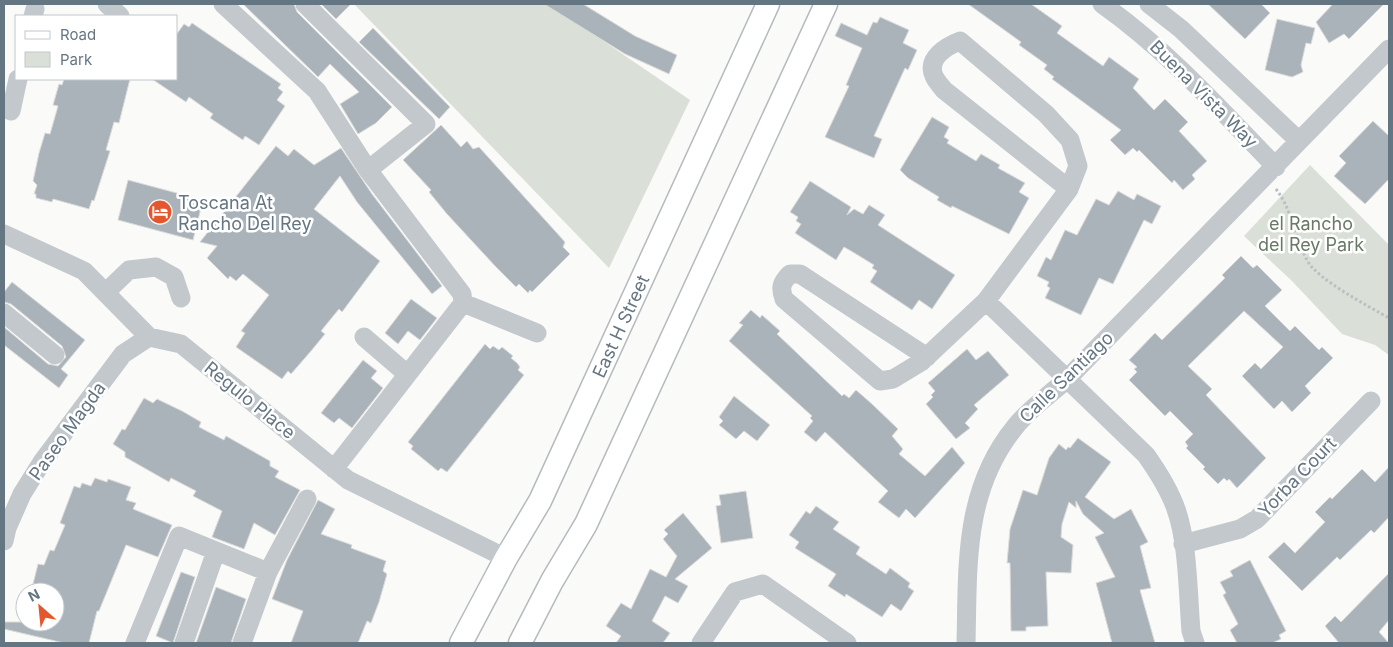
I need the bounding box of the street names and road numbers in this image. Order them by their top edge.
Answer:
street label: Buena Vista Way [1146,36,1262,152]
street label: East H Street [588,271,653,381]
street label: Calle Santiago [1015,327,1117,427]
street label: Regulo Place [200,357,300,443]
street label: Paseo Magda [24,378,110,484]
street label: Yorba Court [1254,433,1340,521]

